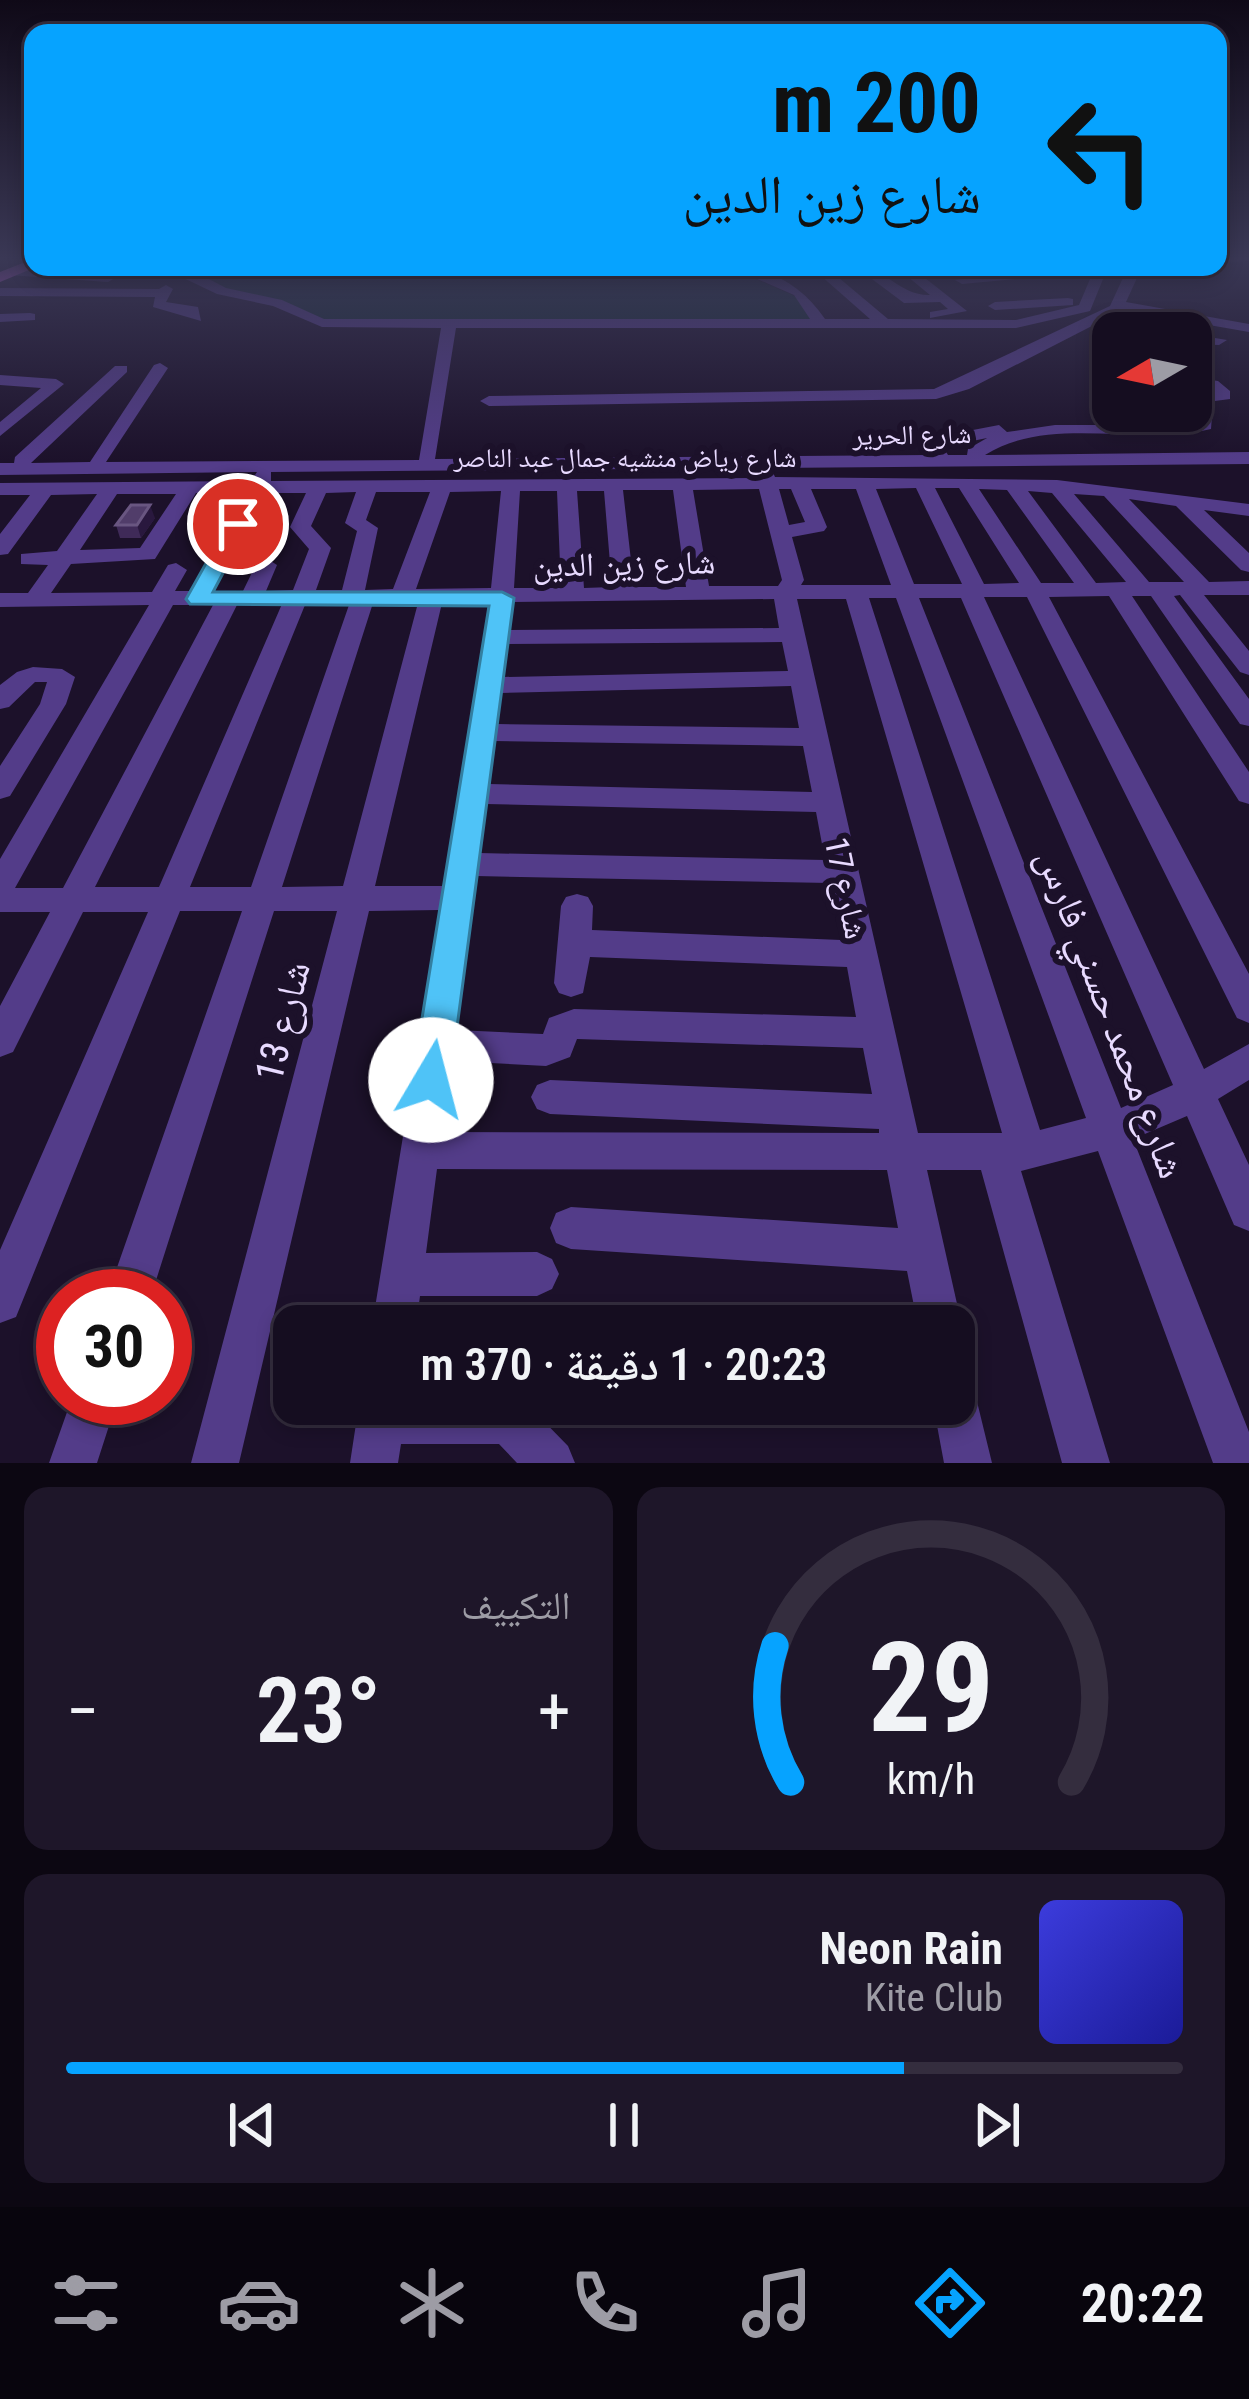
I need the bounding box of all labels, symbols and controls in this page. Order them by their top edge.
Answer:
text: 200 m [772,54,981,153]
icon: left [1023,72,1179,228]
text: شارع زين الدين [683,163,981,226]
north arrow [1092,312,1212,432]
map controls [1092,312,1212,432]
street label: شارع الحرير [851,418,972,453]
street label: شارع رياض منشيه جمال عبد الناصر [453,442,796,475]
pin [187,473,289,575]
icon: arrive [205,491,271,557]
street label: شارع زين الدين [533,542,716,586]
street label: شارع 17 [816,834,876,943]
street label: شارع محمد حسني فارس [1020,842,1195,1187]
street label: شارع 13 [246,957,321,1086]
position arrow [368,1017,494,1143]
speed limit sign: 30 [36,1269,192,1425]
text: 20:23 · 1 دقيقة · 370 m [421,1338,827,1391]
text: التكييف [461,1583,571,1629]
text: 29 [868,1615,994,1761]
text: 23° [256,1659,381,1764]
text: − [66,1673,99,1750]
text: + [538,1673,570,1750]
text: km/h [887,1753,975,1803]
text: Neon Rain [819,1922,1003,1975]
text: Kite Club [865,1975,1003,2021]
icon: previous [219,2092,285,2158]
icon: pause [591,2092,657,2158]
icon: next [964,2092,1030,2158]
icon: filters [44,2261,128,2345]
icon: car [217,2261,301,2345]
icon: climate [390,2261,474,2345]
icon: phone [563,2261,647,2345]
icon: music [735,2261,819,2345]
icon: directions [908,2261,992,2345]
text: 20:22 [1081,2272,1205,2335]

